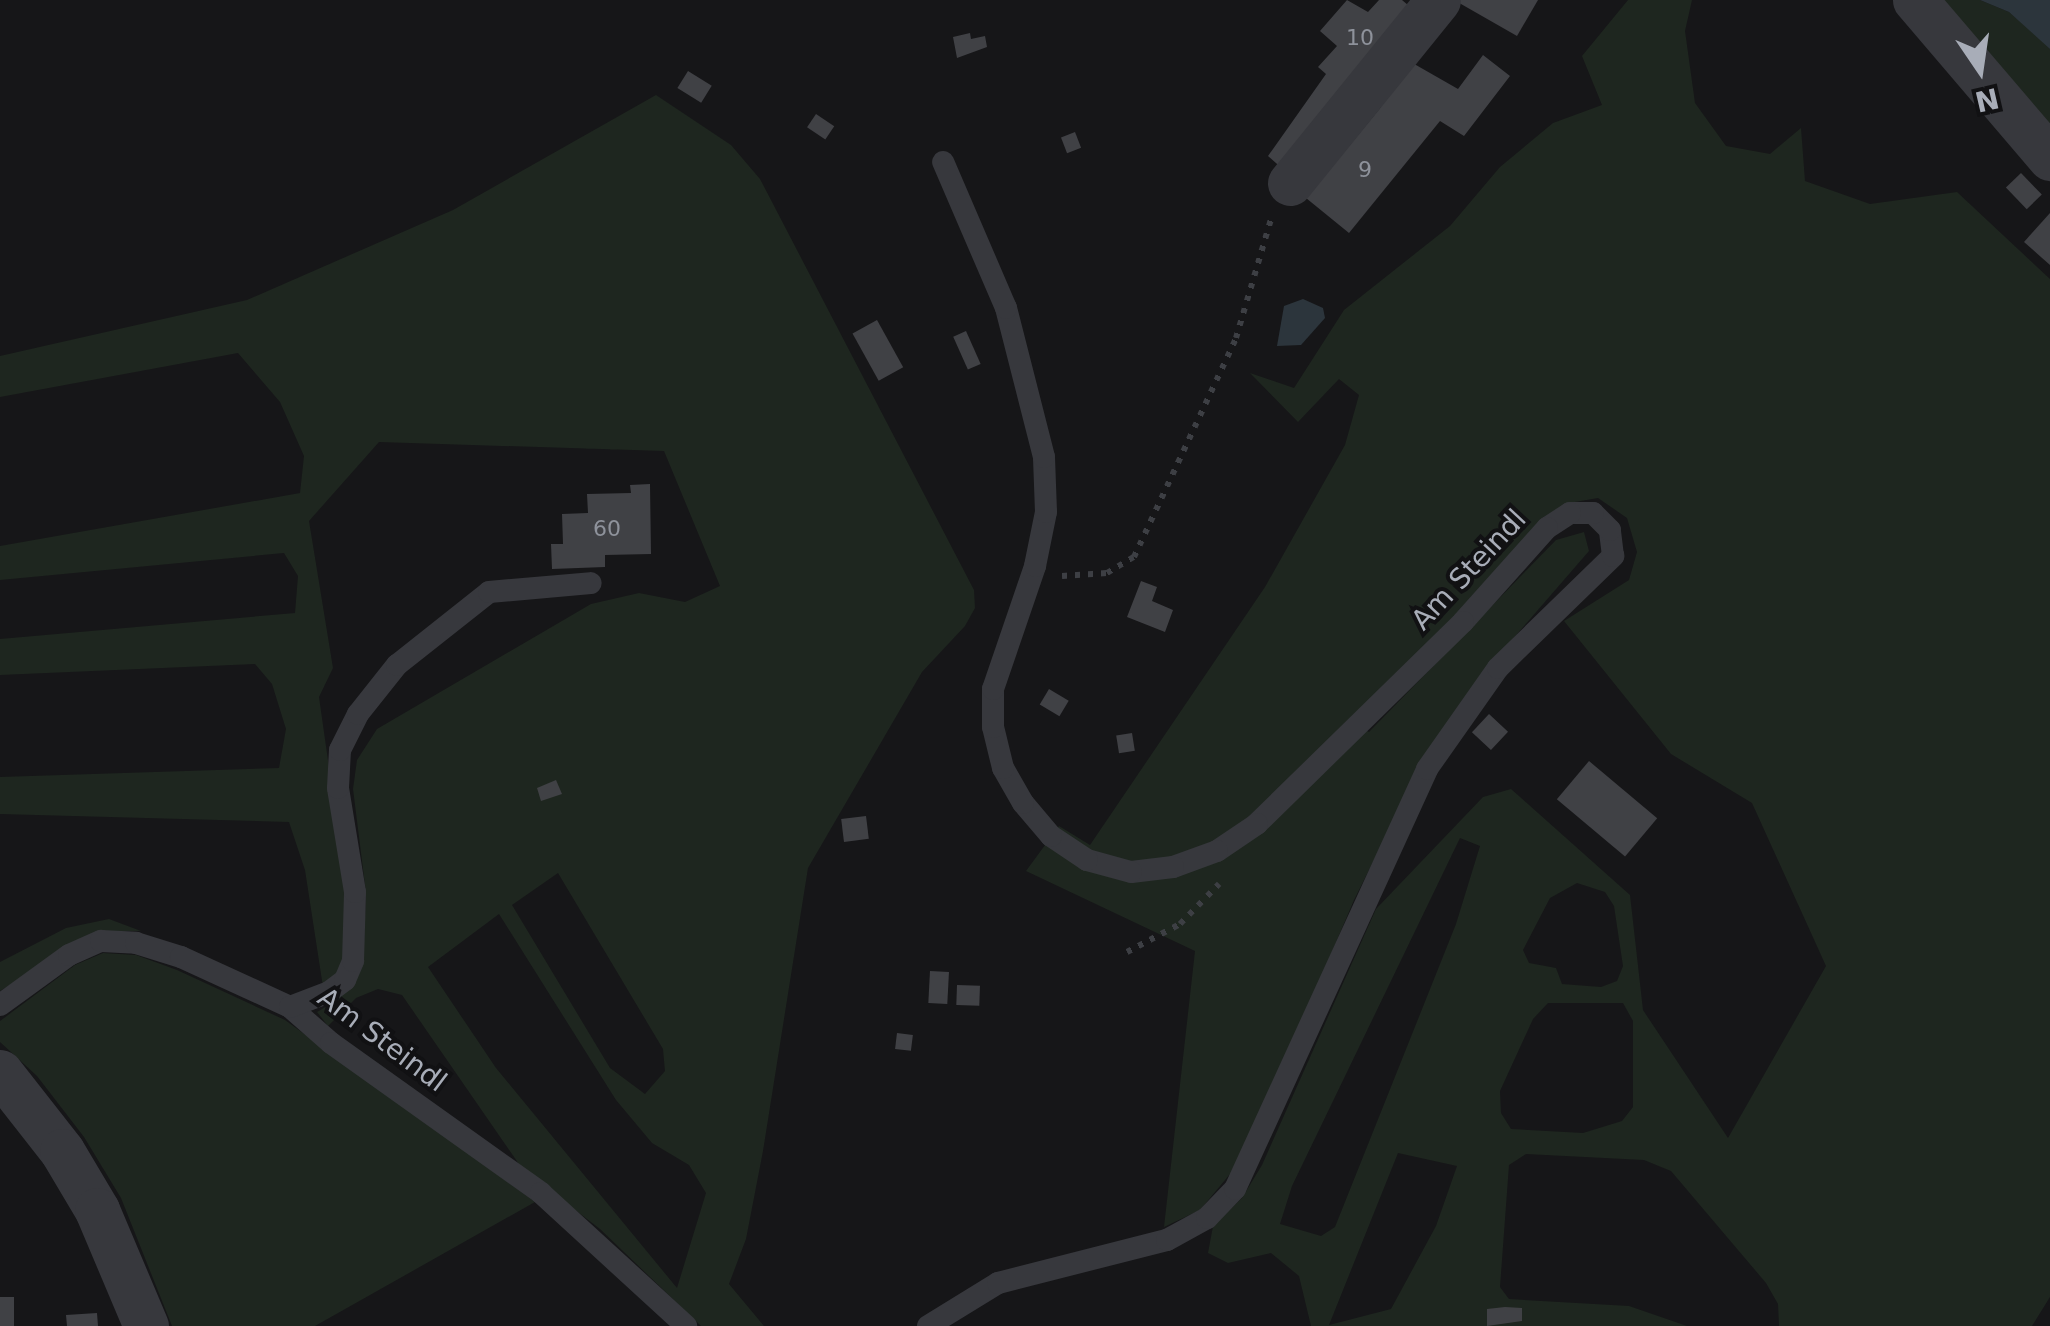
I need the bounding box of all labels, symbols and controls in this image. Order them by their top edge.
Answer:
north arrow [1930,20,2030,120]
house number: 10 [1346,25,1374,51]
text: N [1972,81,2002,118]
house number: 9 [1358,157,1372,183]
street label: Am Steindl [1405,503,1533,637]
house number: 60 [593,516,621,542]
street label: Am Steindl [311,981,453,1099]

